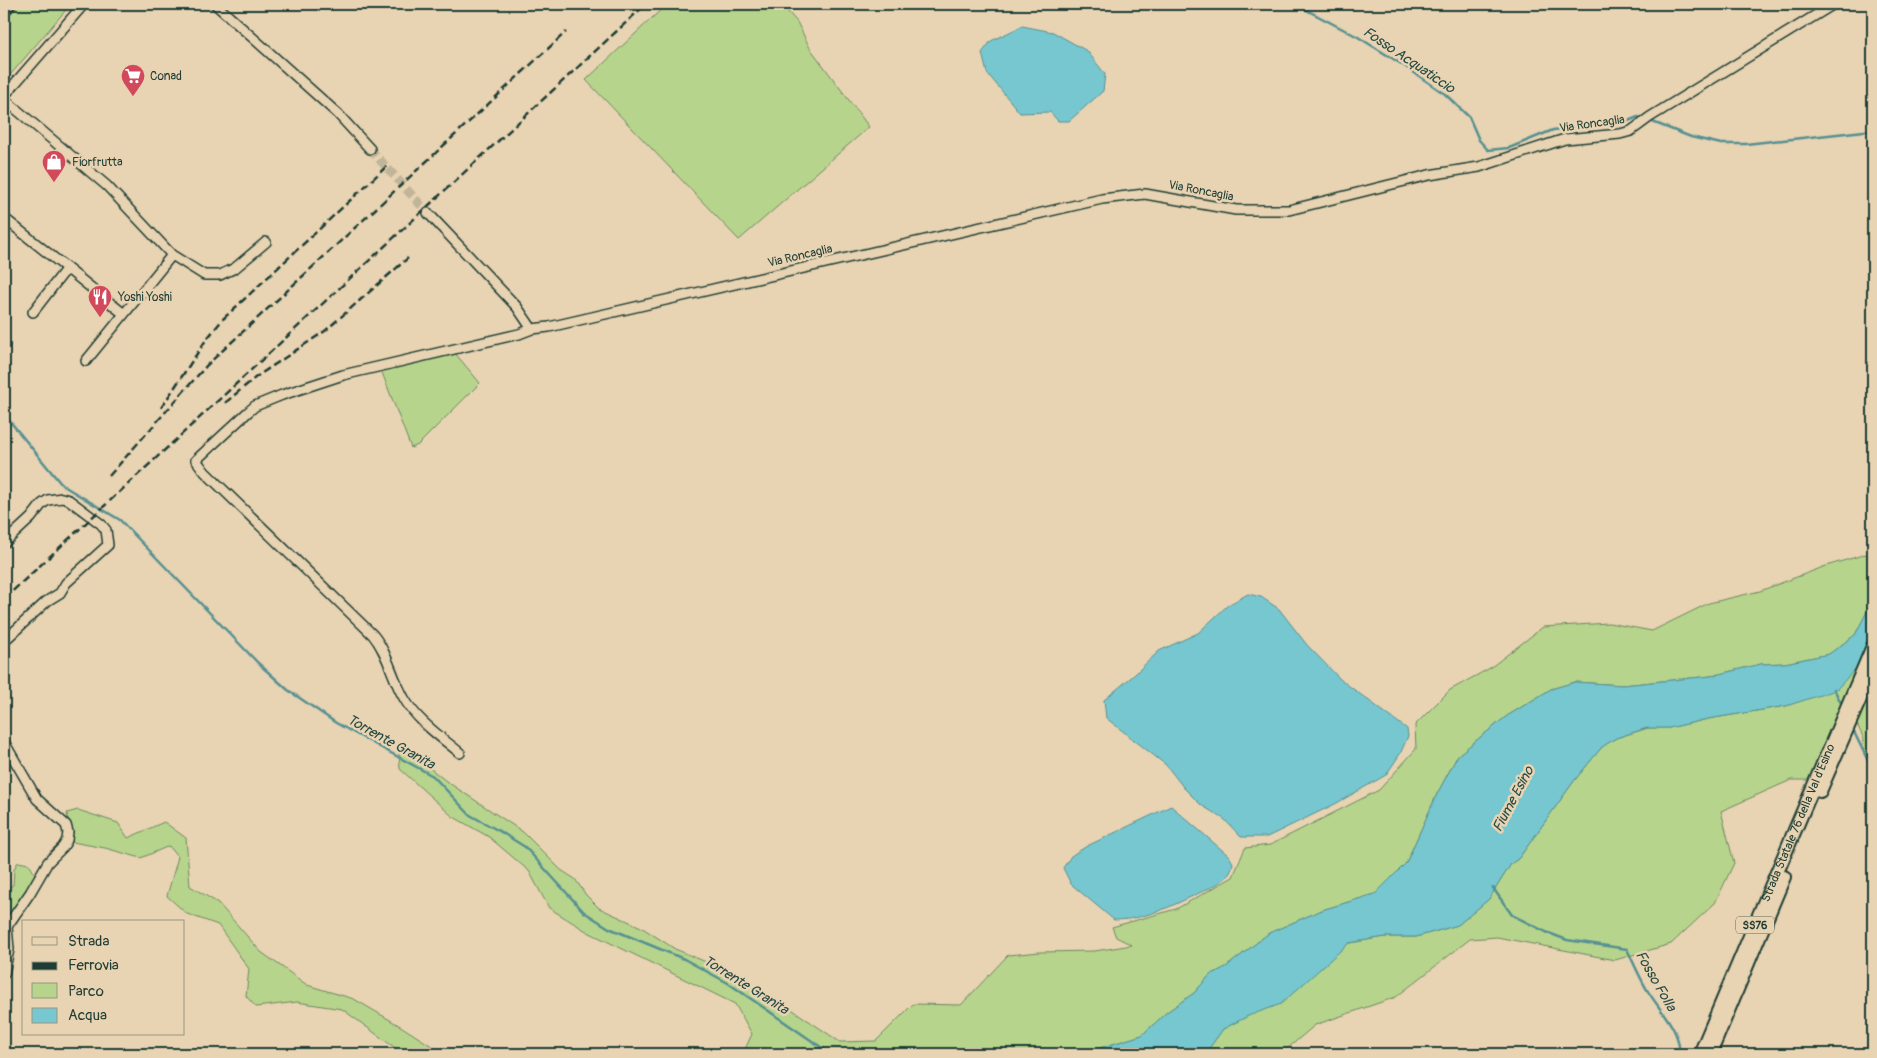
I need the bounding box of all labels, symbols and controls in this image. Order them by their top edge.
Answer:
water label: Fosso Acquaticcio [1360,23,1459,98]
supermarket icon: Conad [120,63,146,97]
place label: Conad [150,69,182,84]
street label: Via Roncaglia [1558,112,1626,136]
shop icon: Fiorfrutta [41,149,67,183]
place label: Fiorfrutta [72,155,123,170]
street label: Via Roncaglia [1167,177,1235,205]
street label: Via Roncaglia [766,241,834,271]
restaurant icon: Yoshi Yoshi [87,284,113,318]
place label: Yoshi Yoshi [117,290,172,305]
water label: Torrente Granita [344,711,439,774]
street label: Strada Statale 76 della Val d'Esino [1758,741,1838,904]
water label: Fiume Esino [1489,762,1538,835]
road number: SS76 [1736,916,1774,934]
legend [22,920,185,1036]
text: Strada [68,932,109,951]
water label: Fosso Folla [1632,948,1681,1015]
water label: Torrente Granita [700,952,793,1019]
text: Ferrovia [68,956,119,975]
text: Parco [68,982,104,1001]
text: Acqua [68,1006,107,1025]

